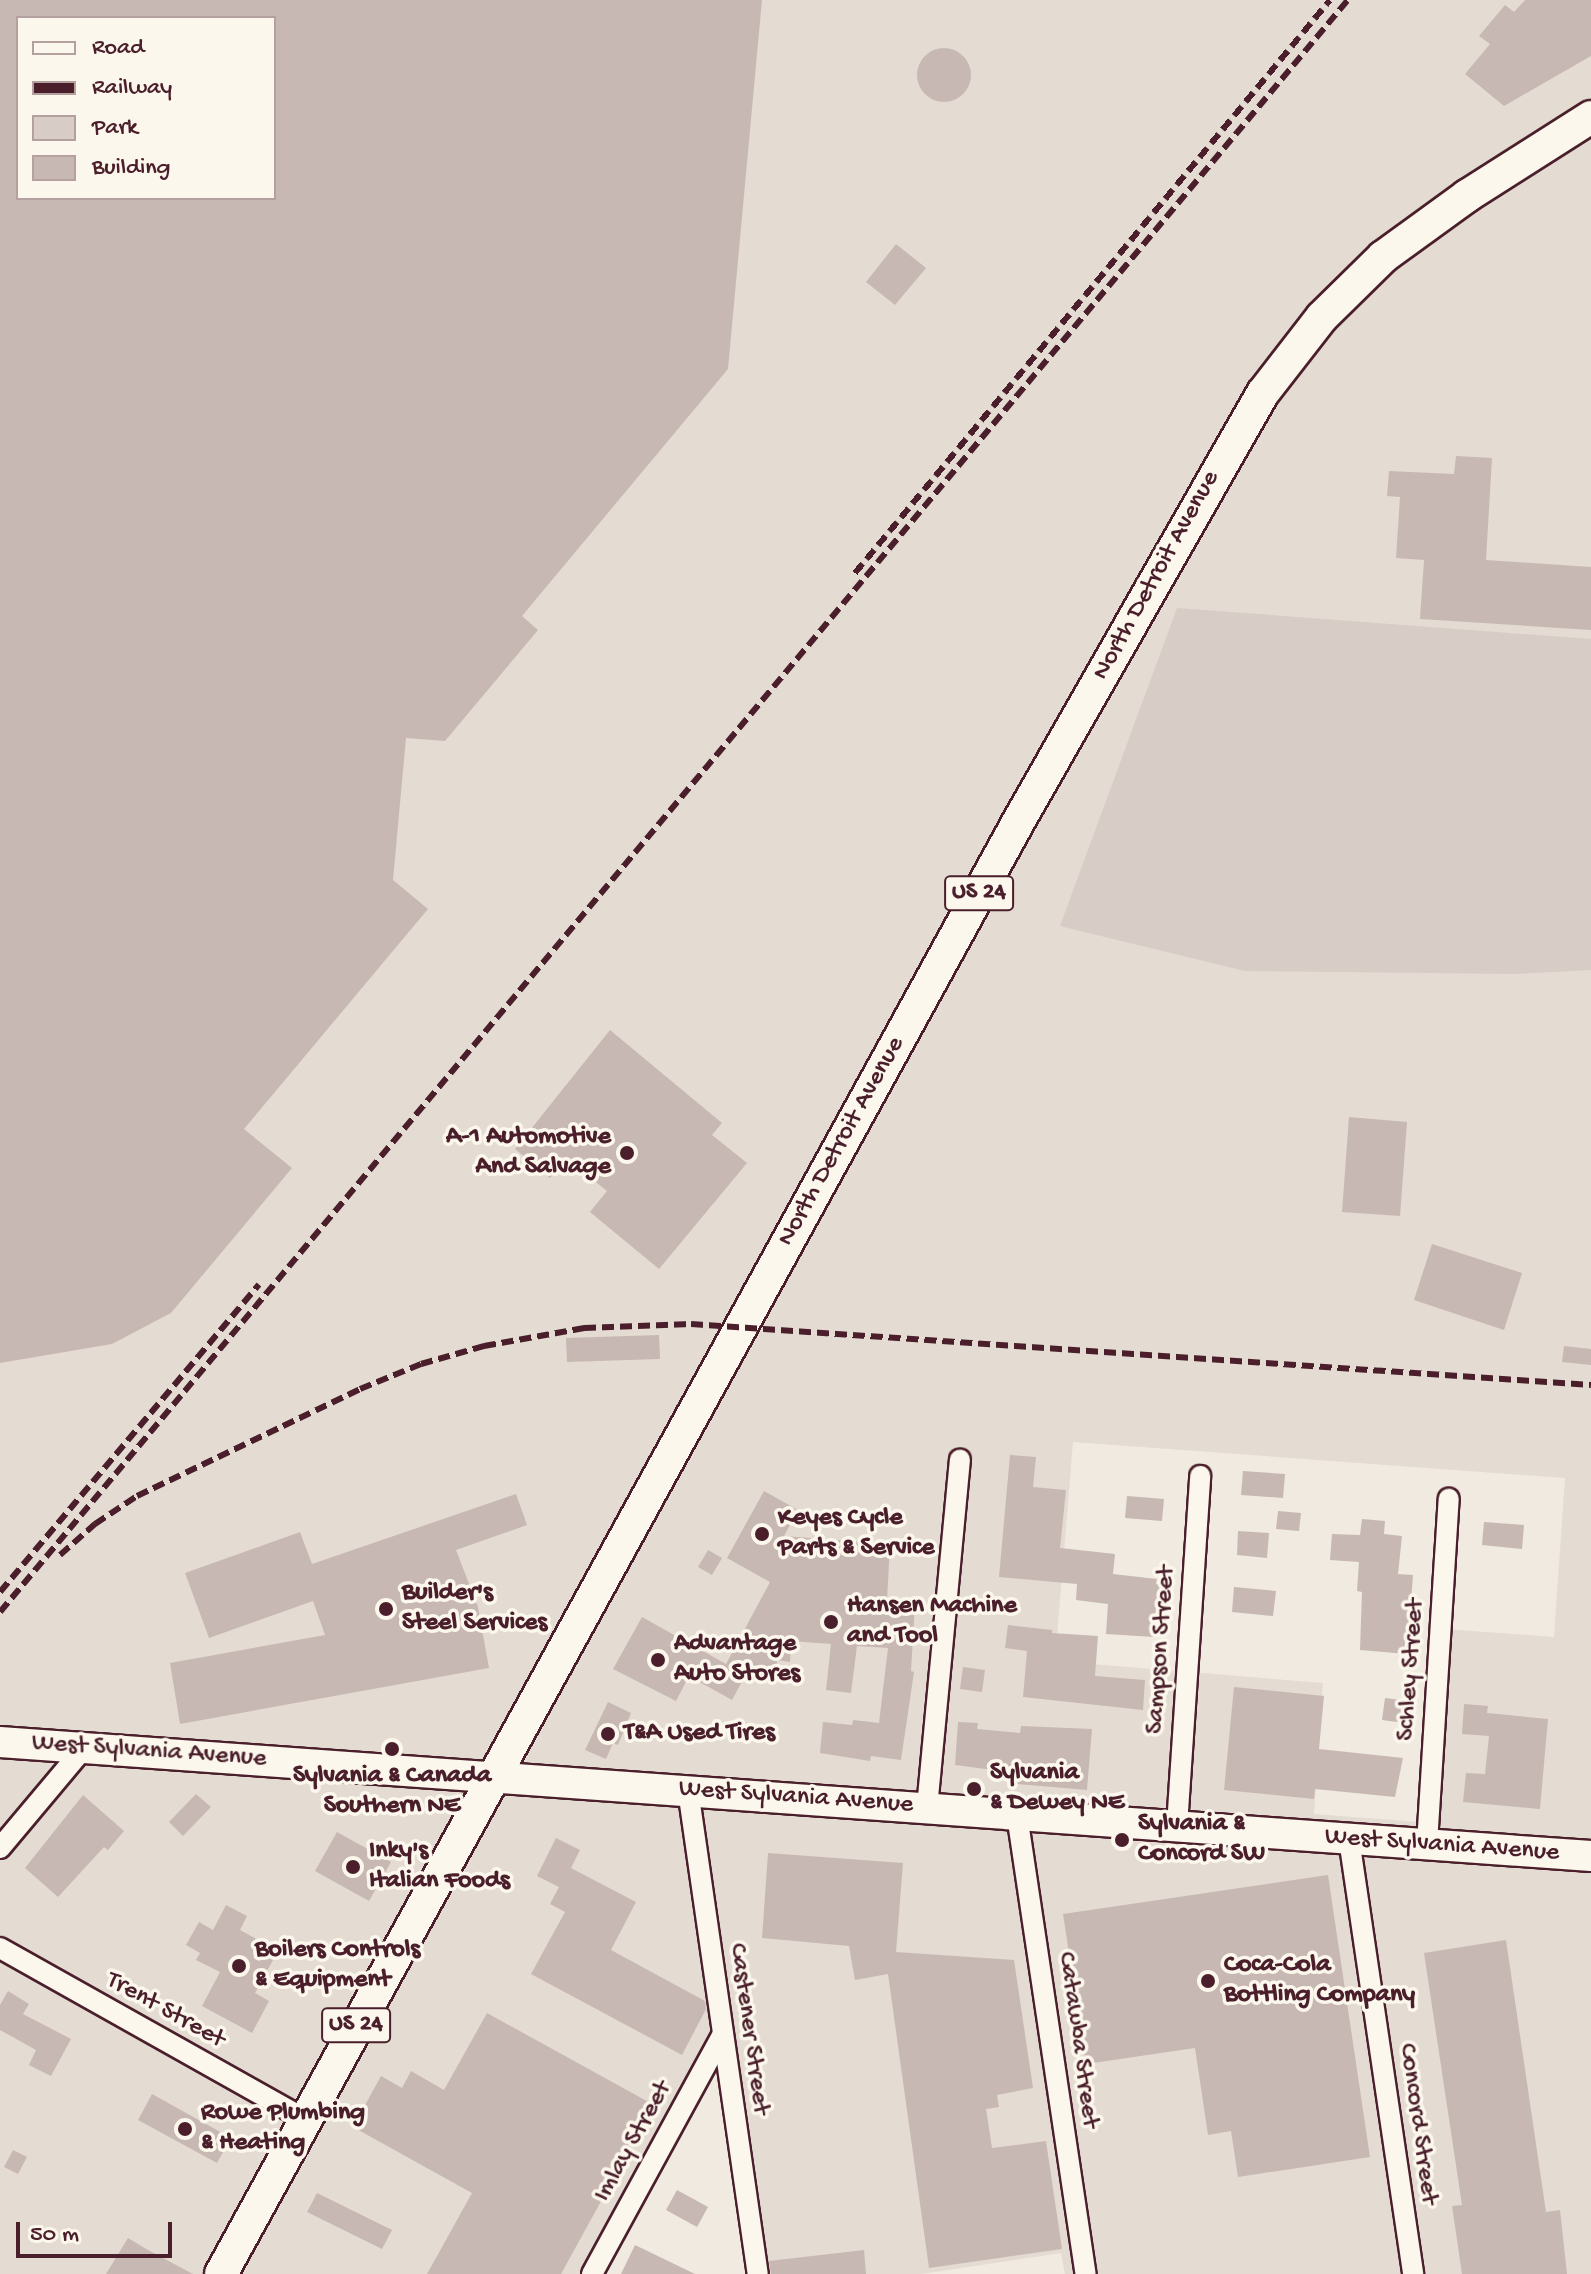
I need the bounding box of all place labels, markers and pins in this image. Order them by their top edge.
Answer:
place label: A-1 Automotive And Salvage [446,1122,611,1184]
marker: A-1 Automotive And Salvage [618,1144,636,1162]
place label: Keyes Cycle Parts & Service [778,1503,935,1564]
marker: Keyes Cycle Parts & Service [753,1525,771,1543]
place label: Builder's Steel Services [402,1578,547,1640]
place label: Hansen Machine and Tool [847,1591,1017,1652]
marker: Builder's Steel Services [377,1600,395,1618]
marker: Hansen Machine and Tool [822,1613,840,1631]
place label: Advantage Auto Stores [674,1629,800,1690]
marker: Advantage Auto Stores [649,1651,667,1669]
place label: T&A Used Tires [624,1718,775,1750]
marker: T&A Used Tires [599,1725,617,1743]
marker: Sylvania & Canada Southern NE [383,1740,401,1758]
place label: Sylvania & Dewey NE [990,1758,1124,1820]
place label: Sylvania & Canada Southern NE [293,1761,491,1822]
marker: Sylvania & Dewey NE [965,1780,983,1798]
place label: Sylvania & Concord SW [1138,1809,1265,1870]
marker: Sylvania & Concord SW [1113,1831,1131,1849]
place label: Inky's Italian Foods [369,1836,510,1898]
marker: Inky's Italian Foods [344,1858,362,1876]
place label: Boilers Controls & Equipment [255,1935,420,1996]
place label: Coca-Cola Bottling Company [1224,1950,1415,2012]
marker: Boilers Controls & Equipment [230,1957,248,1975]
marker: Coca-Cola Bottling Company [1199,1972,1217,1990]
place label: Rowe Plumbing & Heating [201,2098,365,2160]
marker: Rowe Plumbing & Heating [176,2120,194,2138]

